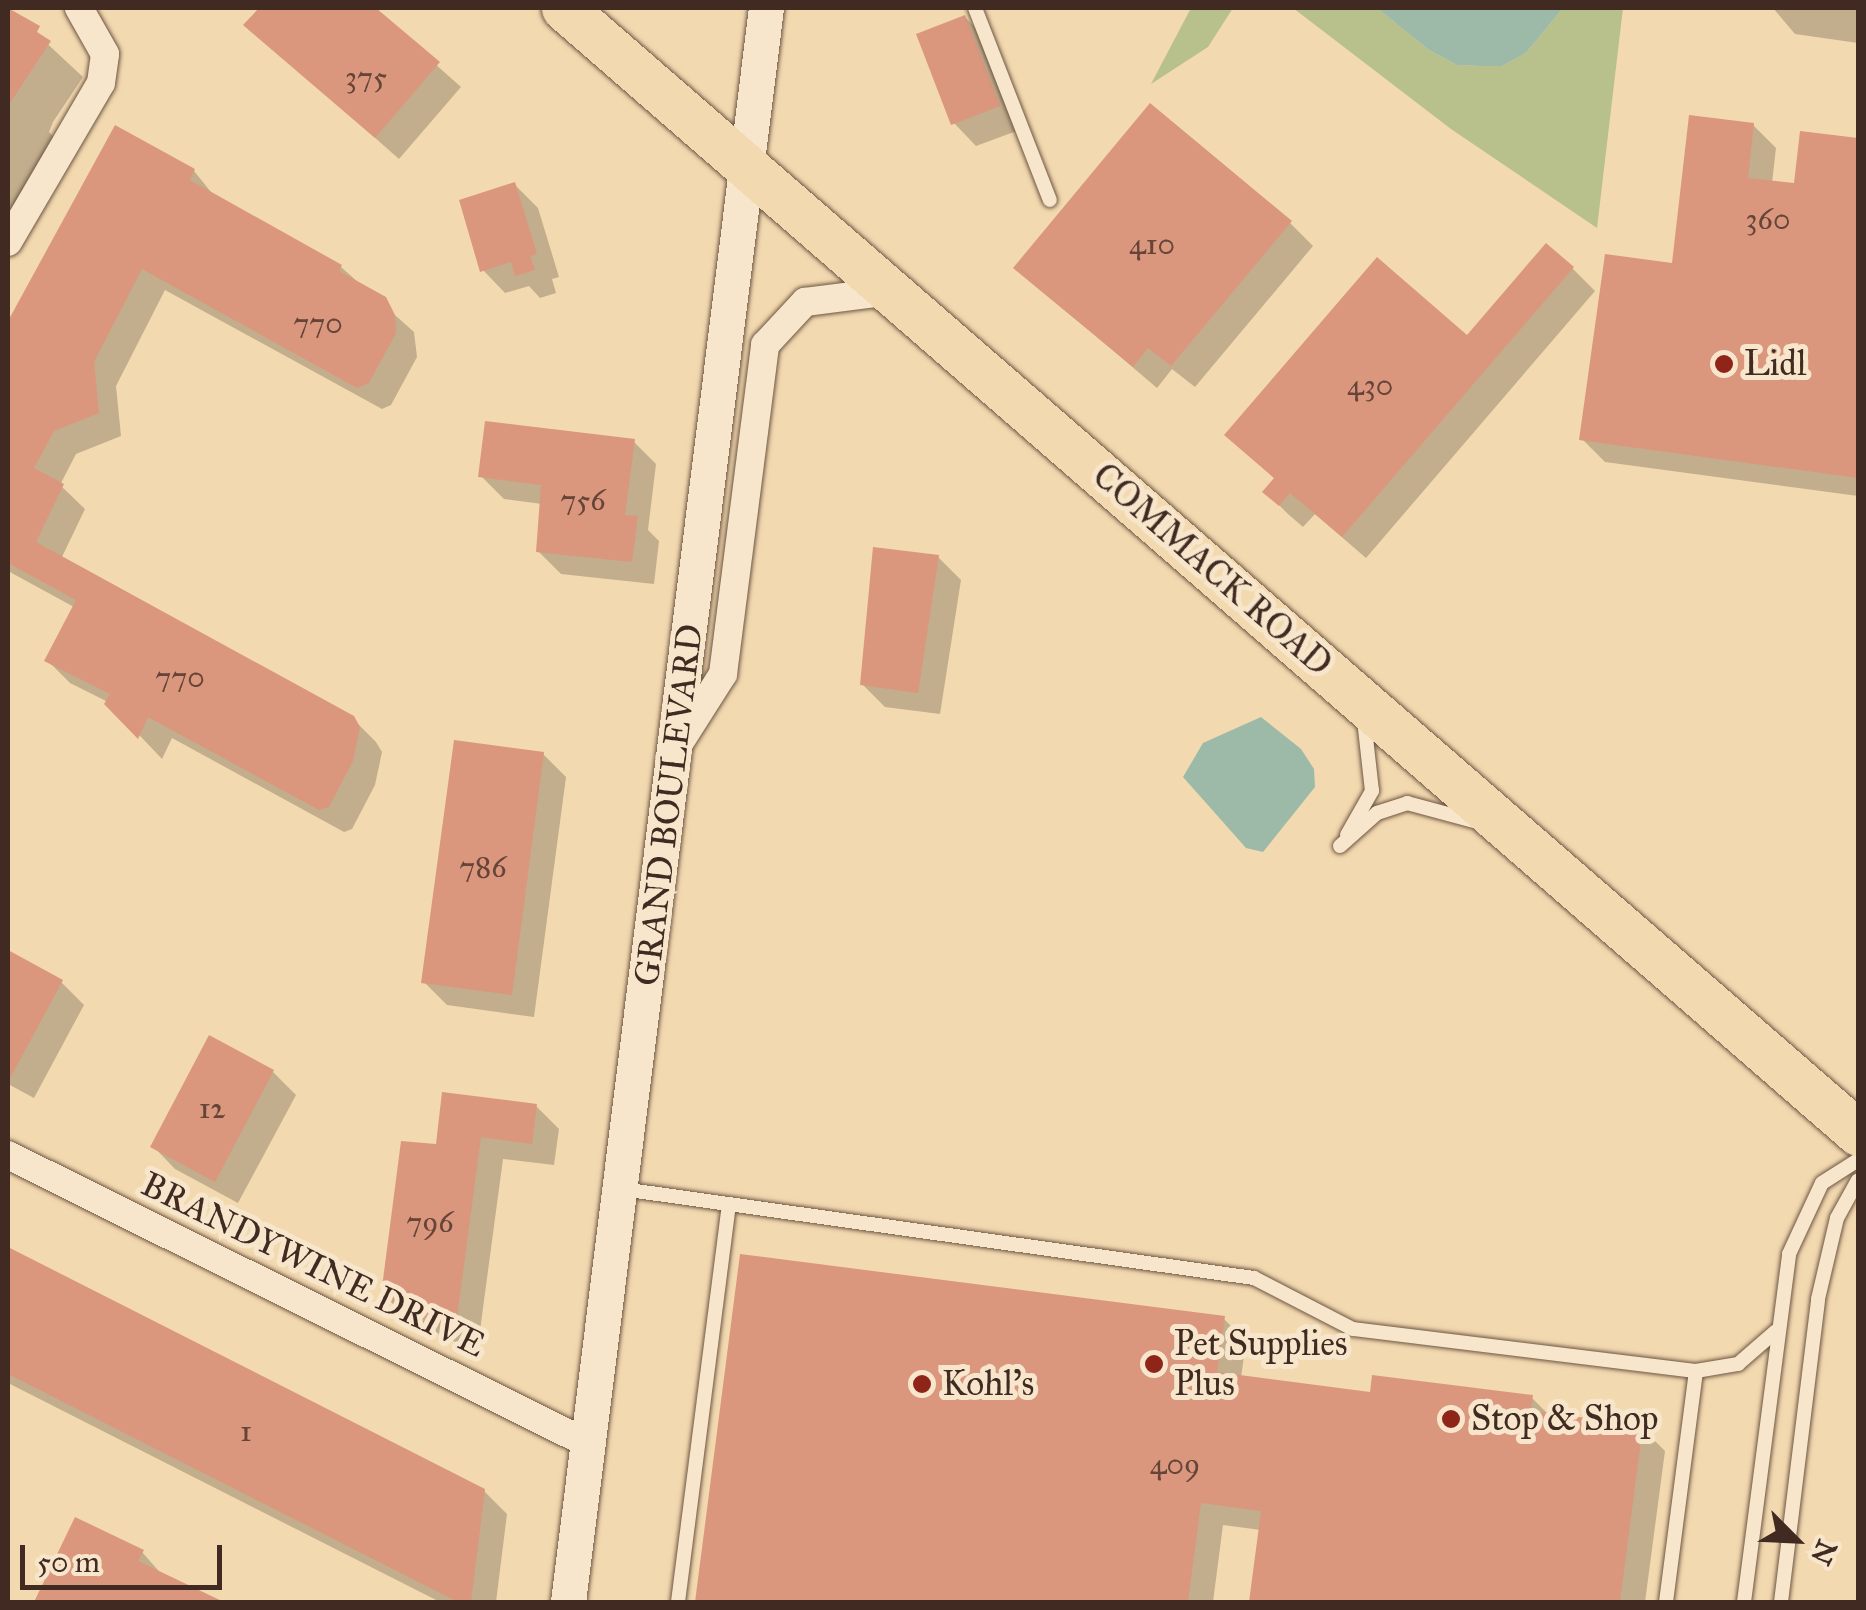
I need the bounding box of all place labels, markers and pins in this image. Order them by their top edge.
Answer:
place label: Lidl [1744,343,1806,385]
marker: Lidl [1713,353,1735,375]
place label: Pet Supplies Plus [1174,1323,1348,1405]
marker: Pet Supplies Plus [1143,1353,1165,1375]
place label: Kohl's [942,1363,1034,1405]
marker: Kohl's [911,1373,933,1395]
place label: Stop & Shop [1471,1398,1659,1440]
marker: Stop & Shop [1440,1408,1462,1430]

